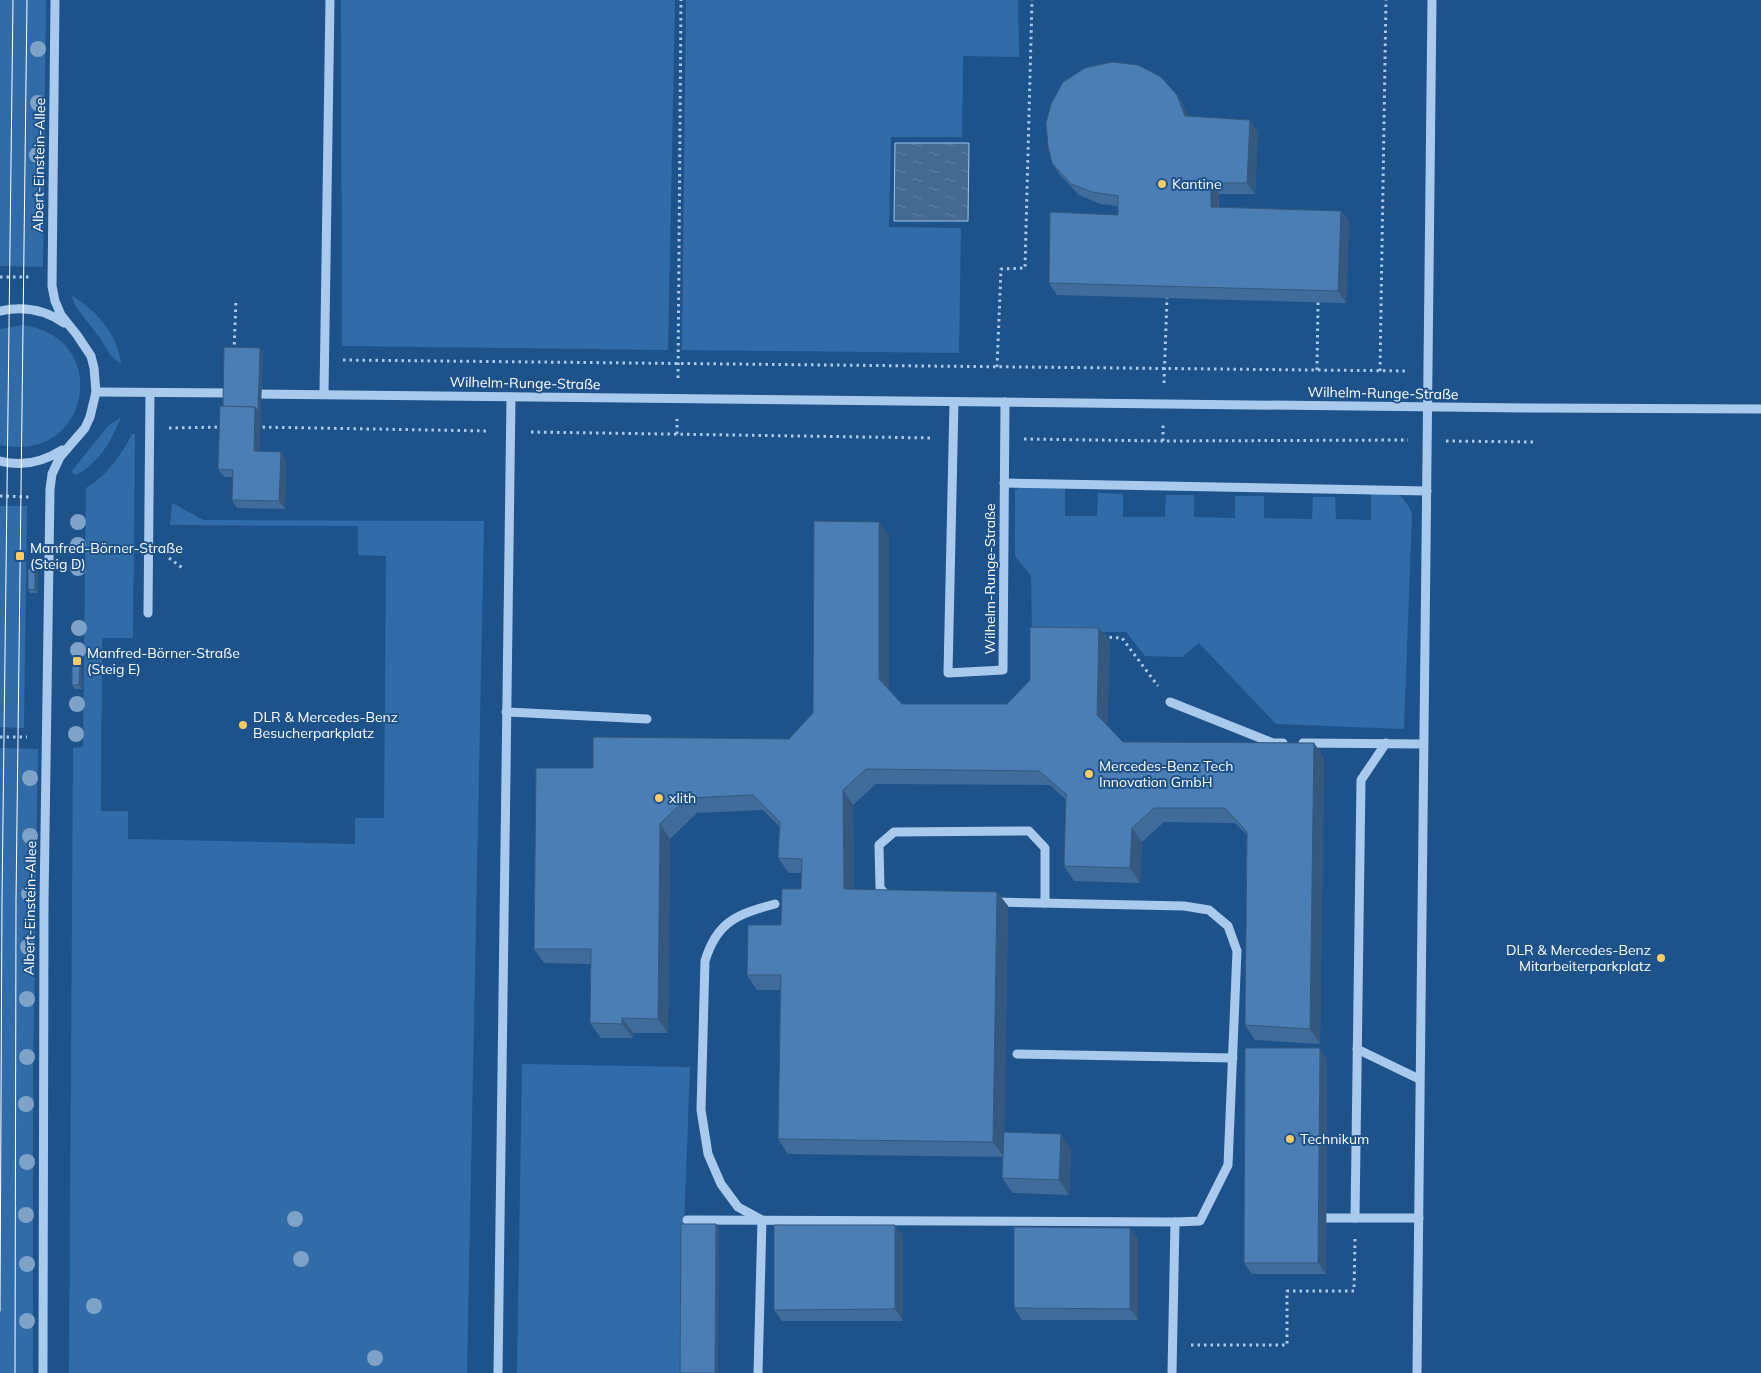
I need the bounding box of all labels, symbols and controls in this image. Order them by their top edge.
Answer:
street label: Albert-Einstein-Allee [29,98,49,232]
place label: Kantine [1172,175,1222,193]
marker: Kantine [1156,178,1168,190]
street label: Wilhelm-Runge-Straße [449,373,601,393]
street label: Wilhelm-Runge-Straße [1307,383,1459,403]
street label: Wilhelm-Runge-Straße [981,503,999,655]
place label: Manfred-Börner-Straße (Steig D) [30,539,183,573]
marker: Manfred-Börner-Straße (Steig D) [14,550,26,562]
place label: Manfred-Börner-Straße (Steig E) [87,644,240,678]
marker: Manfred-Börner-Straße (Steig E) [71,655,83,667]
place label: DLR & Mercedes-Benz Besucherparkplatz [253,708,398,742]
marker: DLR & Mercedes-Benz Besucherparkplatz [237,719,249,731]
place label: Mercedes-Benz Tech Innovation GmbH [1099,757,1233,791]
marker: Mercedes-Benz Tech Innovation GmbH [1083,768,1095,780]
place label: xlith [669,789,696,807]
marker: xlith [653,792,665,804]
street label: Albert-Einstein-Allee [20,841,40,975]
place label: DLR & Mercedes-Benz Mitarbeiterparkplatz [1506,941,1651,975]
marker: DLR & Mercedes-Benz Mitarbeiterparkplatz [1655,952,1667,964]
place label: Technikum [1300,1130,1369,1148]
marker: Technikum [1284,1133,1296,1145]

